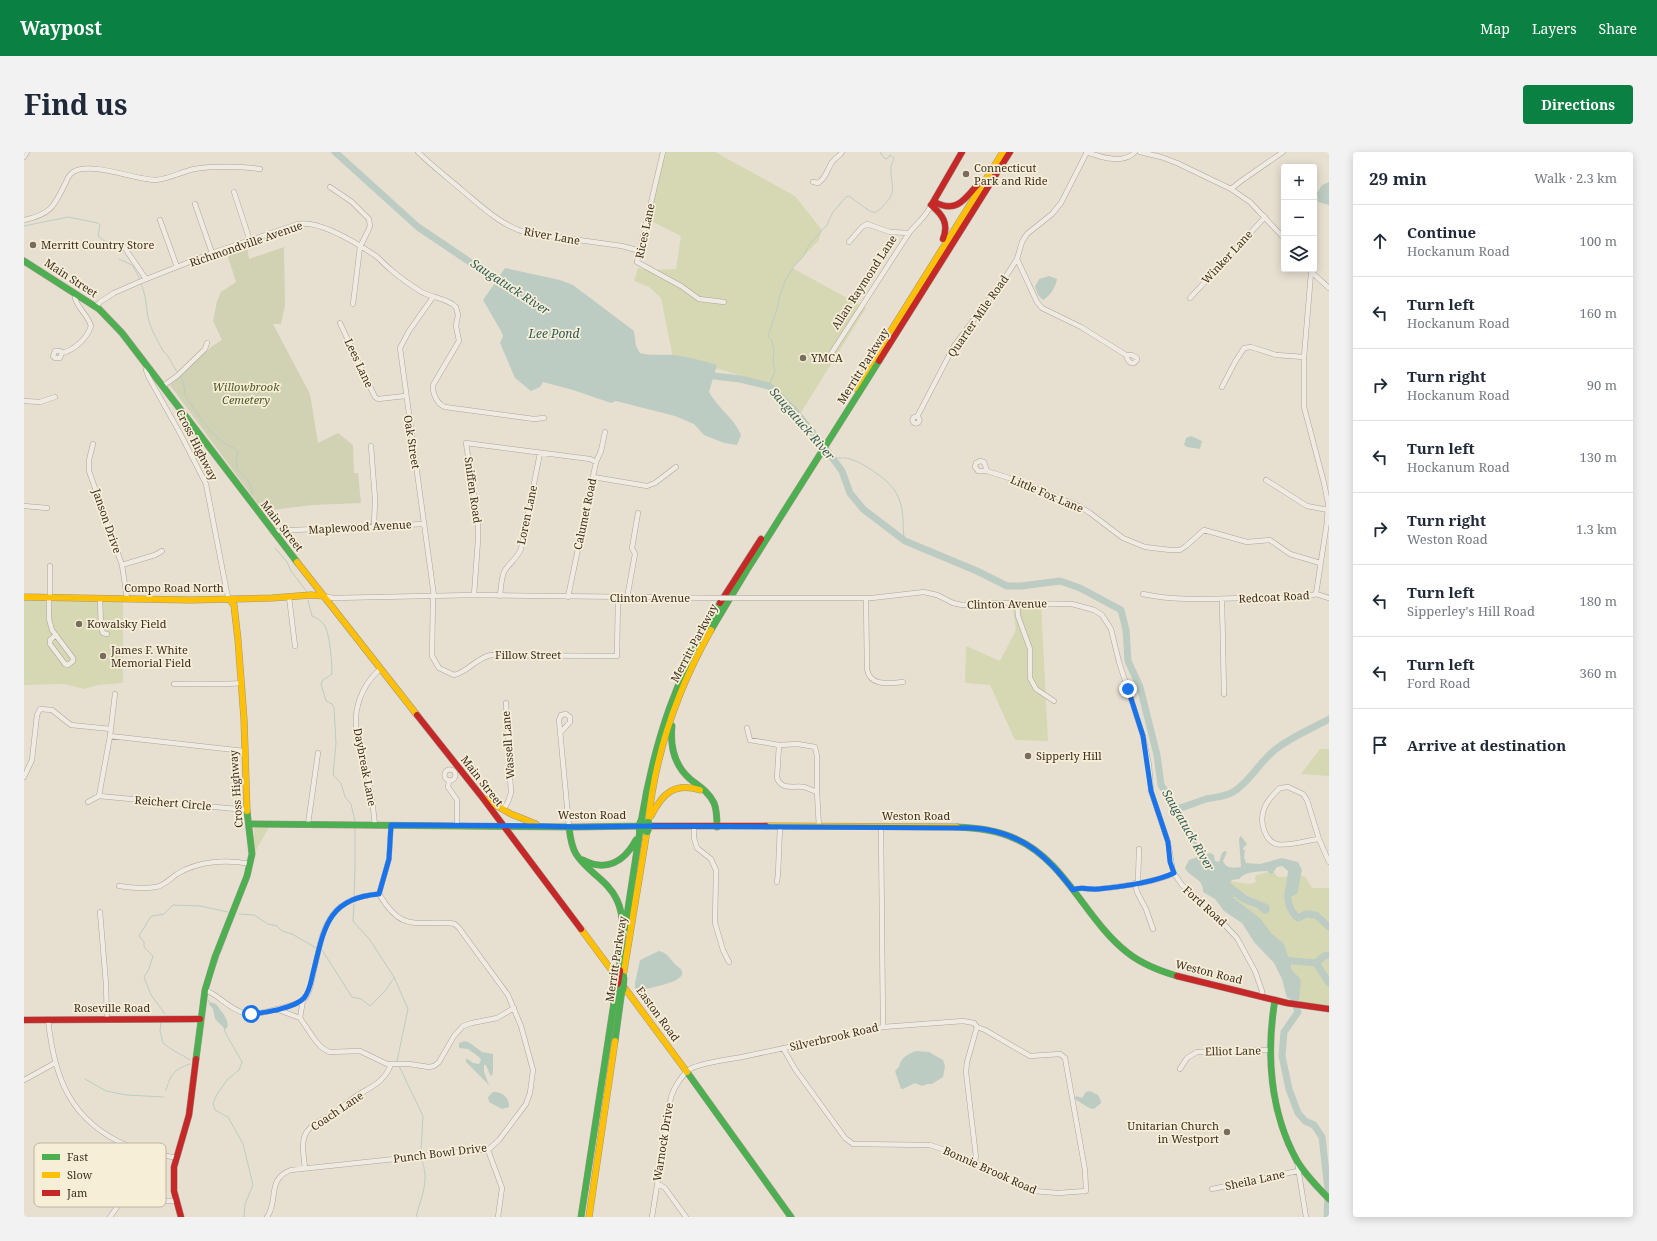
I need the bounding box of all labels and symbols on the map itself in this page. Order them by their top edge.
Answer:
place label: Connecticut Park and Ride [974,160,1048,188]
marker: Connecticut Park and Ride [961,169,971,179]
street label: Rices Lane [631,202,658,260]
street label: Richmondville Avenue [187,217,304,270]
street label: River Lane [523,223,582,248]
street label: Winker Lane [1198,226,1255,287]
street label: Allan Raymond Lane [827,232,900,332]
place label: Merritt Country Store [41,237,154,252]
marker: Merritt Country Store [28,240,38,250]
street label: Main Street [42,255,101,300]
water label: Saugatuck River [467,255,553,319]
street label: Quarter Mile Road [944,272,1012,360]
street label: Merritt Parkway [833,324,892,407]
water label: Lee Pond [528,325,579,342]
street label: Lees Lane [342,336,377,390]
place label: YMCA [810,350,843,365]
marker: YMCA [798,353,808,363]
park label: Willowbrook Cemetery [213,379,280,407]
water label: Saugatuck River [766,384,839,464]
street label: Cross Highway [173,407,222,484]
street label: Oak Street [401,414,424,470]
street label: Sniffen Road [461,456,486,524]
street label: Little Fox Lane [1008,471,1086,516]
street label: Calumet Road [570,476,599,551]
street label: Loren Lane [513,484,540,546]
street label: Janson Drive [89,486,126,555]
street label: Main Street [258,497,307,554]
street label: Maplewood Avenue [308,516,412,537]
street label: Compo Road North [124,580,224,595]
street label: Redcoat Road [1238,587,1310,606]
street label: Clinton Avenue [610,590,690,605]
street label: Clinton Avenue [967,595,1047,612]
street label: Merritt Parkway [667,600,721,685]
place label: Kowalsky Field [87,616,167,631]
marker: Kowalsky Field [74,619,84,629]
place label: James F. White Memorial Field [110,642,191,670]
street label: Fillow Street [495,647,561,662]
marker: James F. White Memorial Field [98,651,108,661]
route end [1119,680,1137,698]
street label: Wassell Lane [498,710,517,780]
street label: Daybreak Lane [351,726,380,807]
place label: Sipperly Hill [1036,748,1102,763]
street label: Cross Highway [225,749,246,828]
marker: Sipperly Hill [1023,751,1033,761]
street label: Main Street [458,752,507,809]
water label: Saugatuck River [1158,786,1219,874]
street label: Reichert Circle [134,792,212,813]
street label: Weston Road [558,807,626,822]
street label: Weston Road [882,808,950,823]
street label: Ford Road [1180,882,1230,929]
street label: Merritt Parkway [601,914,630,1003]
street label: Weston Road [1174,956,1244,987]
street label: Easton Road [633,983,684,1044]
street label: Roseville Road [74,1000,150,1015]
route start [242,1005,260,1023]
street label: Silverbrook Road [788,1019,880,1054]
street label: Elliot Lane [1205,1043,1261,1058]
street label: Coach Lane [307,1087,366,1134]
street label: Warnock Drive [649,1102,676,1182]
place label: Unitarian Church in Westport [1127,1118,1219,1146]
marker: Unitarian Church in Westport [1222,1127,1232,1137]
street label: Punch Bowl Drive [392,1139,488,1166]
street label: Bonnie Brook Road [941,1142,1040,1197]
legend [34,1143,166,1207]
text: Fast [67,1149,88,1164]
street label: Sheila Lane [1224,1166,1286,1193]
text: Slow [67,1167,93,1182]
text: Jam [66,1185,88,1200]

